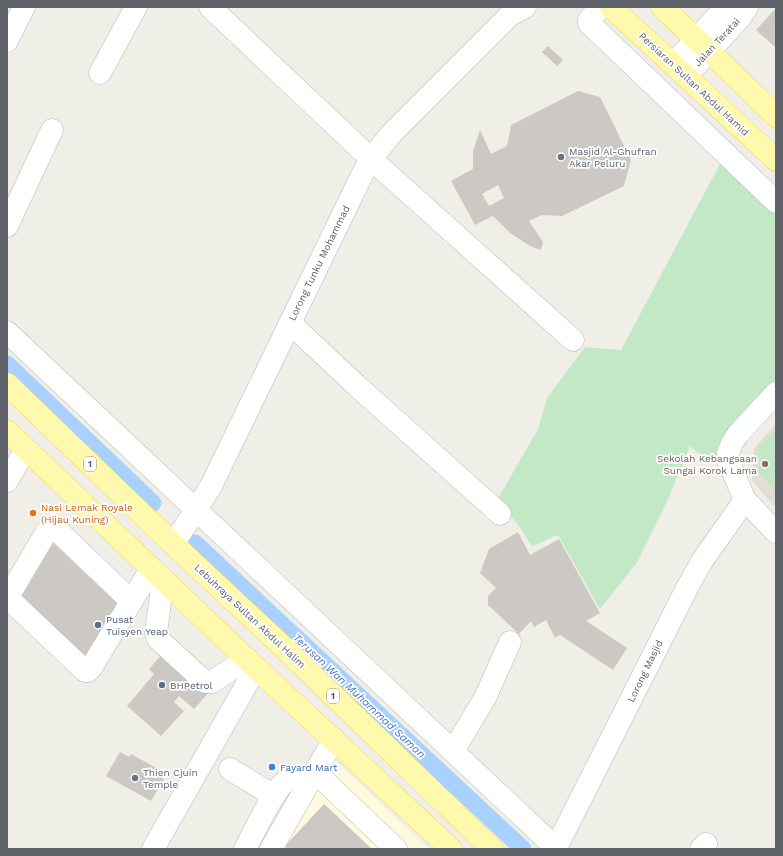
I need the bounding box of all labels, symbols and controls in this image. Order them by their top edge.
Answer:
street label: Jalan Teratai [692,16,742,68]
street label: Persiaran Sultan Abdul Hamid [637,30,751,138]
place label: Masjid Al-Ghufran Akar Peluru [569,146,657,169]
marker: Masjid Al-Ghufran Akar Peluru [556,152,566,162]
street label: Lorong Tunku Mohammad [286,204,352,322]
place label: Sekolah Kebangsaan Sungai Korok Lama [657,453,757,476]
road number: 1 [84,457,96,471]
marker: Sekolah Kebangsaan Sungai Korok Lama [760,459,770,469]
place label: Nasi Lemak Royale (Hijau Kuning) [41,502,133,525]
marker: Nasi Lemak Royale (Hijau Kuning) [28,508,38,518]
street label: Lebuhraya Sultan Abdul Halim [192,562,308,670]
place label: Pusat Tuisyen Yeap [106,614,168,637]
marker: Pusat Tuisyen Yeap [93,620,103,630]
water label: Terusan Wan Muhammad Saman [290,631,428,761]
street label: Lorong Masjid [625,638,665,704]
marker: BHPetrol [157,680,167,690]
place label: BHPetrol [170,680,213,691]
road number: 1 [327,689,339,703]
marker: Fayard Mart [267,762,277,772]
place label: Fayard Mart [280,762,338,773]
place label: Thien Cjuin Temple [143,767,198,790]
marker: Thien Cjuin Temple [130,773,140,783]

